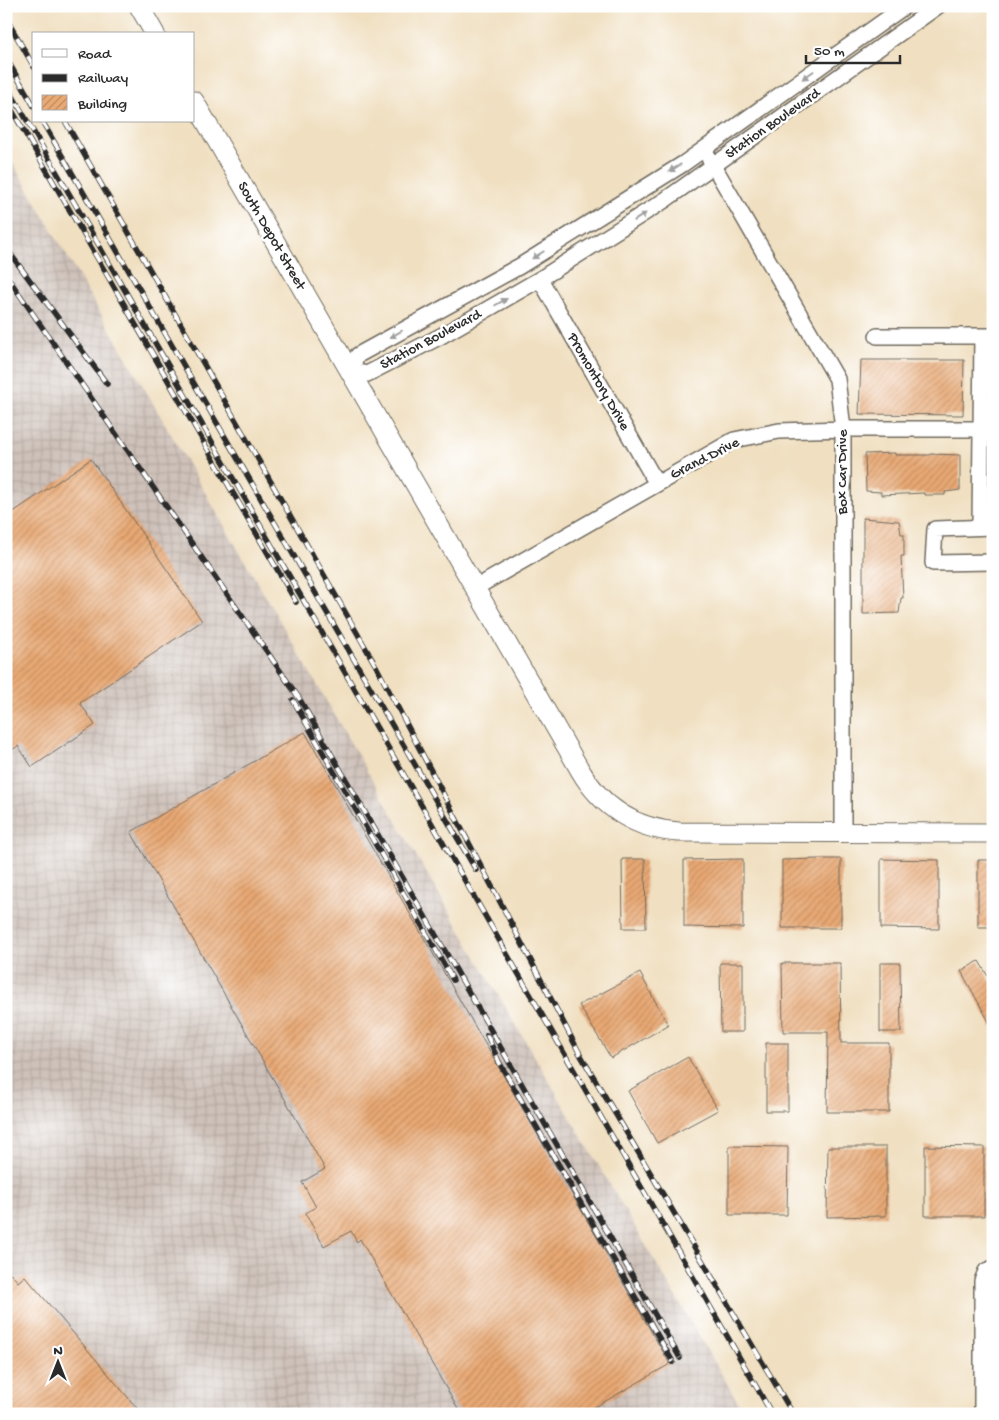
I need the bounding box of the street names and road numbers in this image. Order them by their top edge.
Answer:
street label: Station Boulevard [722,84,825,163]
street label: South Depot Street [233,179,310,295]
street label: Station Boulevard [377,305,486,374]
street label: Promontory Drive [562,329,633,434]
street label: Box Car Drive [834,429,852,515]
street label: Grand Drive [667,434,743,484]

